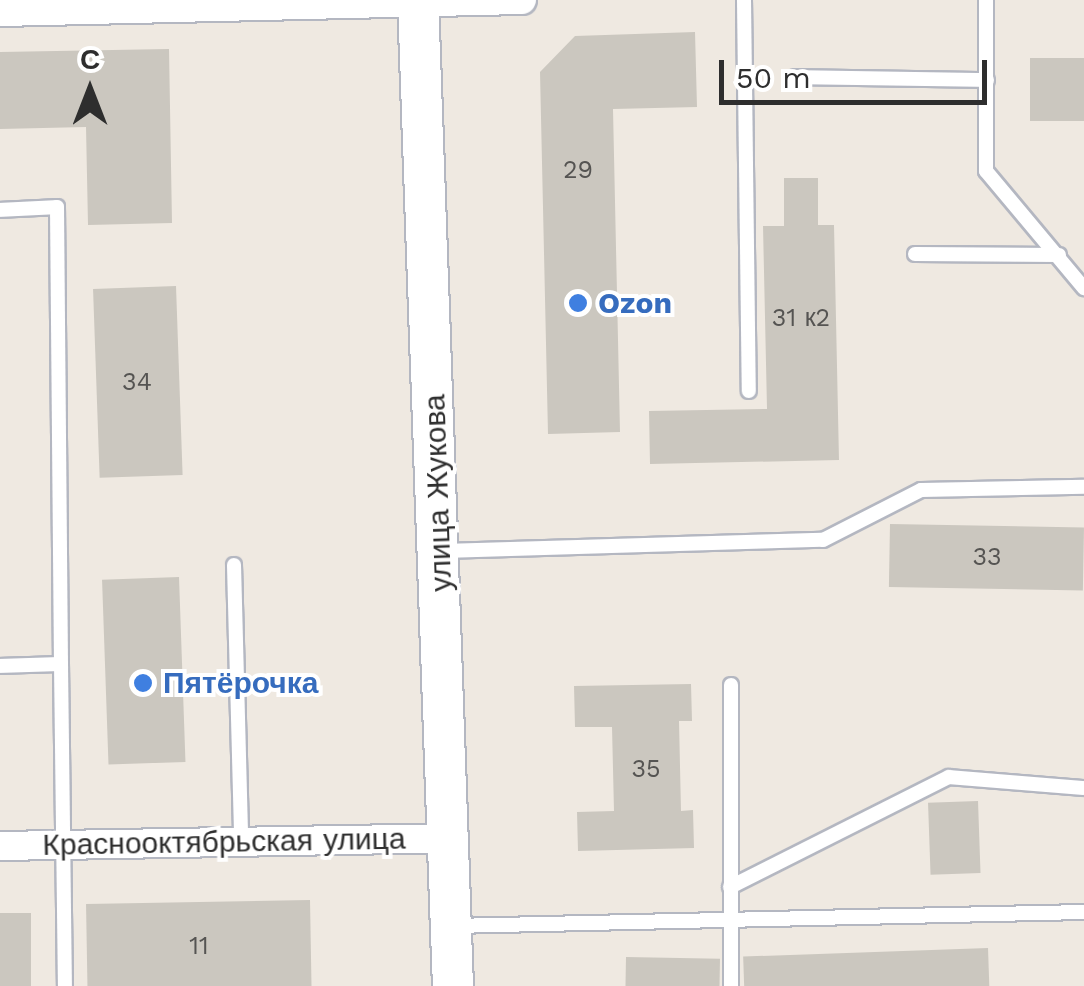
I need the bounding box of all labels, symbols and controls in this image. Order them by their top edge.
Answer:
north arrow [40,40,140,140]
scale bar [724,40,992,102]
text: С [80,43,100,76]
text: 50 m [736,60,811,95]
house number: 29 [563,155,593,185]
place label: Ozon [598,285,672,321]
marker: Ozon [567,292,589,314]
house number: 31 к2 [772,303,830,333]
house number: 34 [122,367,152,397]
street label: улица Жукова [417,394,459,592]
house number: 33 [972,542,1002,572]
place label: Пятёрочка [163,665,318,701]
marker: Пятёрочка [132,672,154,694]
house number: 35 [631,754,661,784]
street label: Краснооктябрьская улица [42,821,406,863]
house number: 11 [189,931,209,961]

